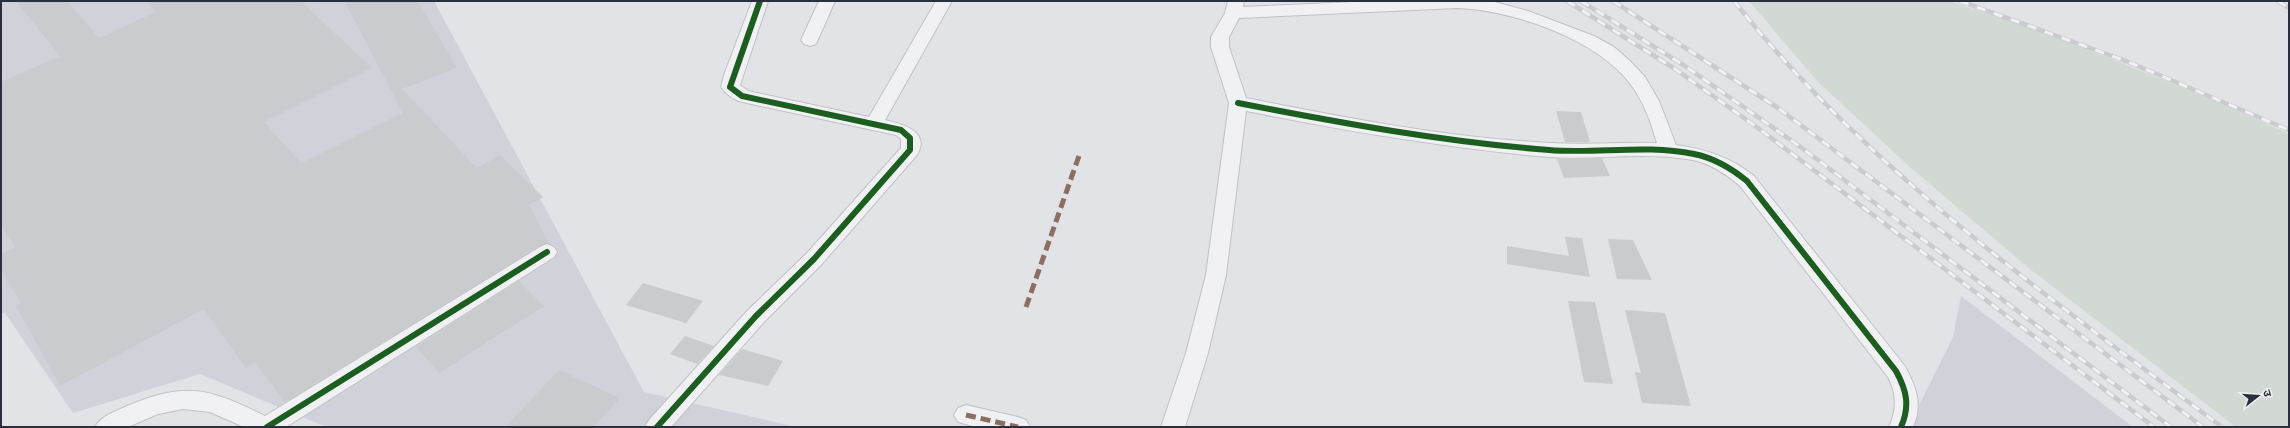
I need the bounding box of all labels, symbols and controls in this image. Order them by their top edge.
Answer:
north arrow [2238,376,2278,416]
text: उ [2260,388,2275,399]

